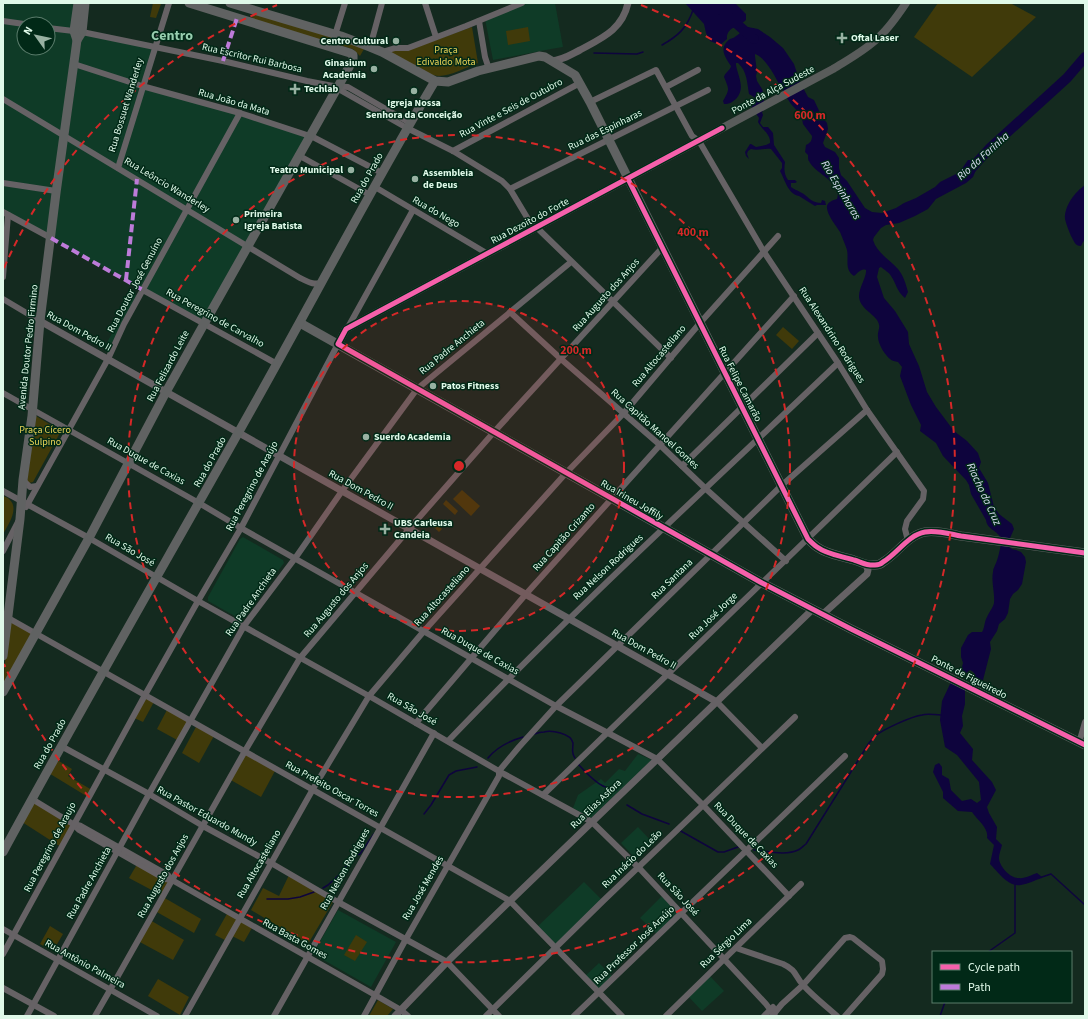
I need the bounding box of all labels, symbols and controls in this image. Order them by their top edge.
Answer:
north arrow [16,16,56,56]
text: N [20,24,36,38]
district label: Centro [151,26,193,46]
place label: Oftal Laser [851,31,899,45]
marker: Oftal Laser [836,32,848,44]
place label: Centro Cultural [320,34,388,48]
marker: Centro Cultural [391,36,401,46]
street label: Rua Escritor Rui Barbosa [201,40,303,76]
park label: Praça Edivaldo Mota [417,43,475,69]
street label: Rua Bossuet Wanderley [105,56,147,154]
place label: Ginasium Academia [322,56,366,82]
street label: Ponte da Alça Sudeste [729,62,817,118]
marker: Ginasium Academia [369,64,379,74]
street label: Rua Vinte e Seis de Outubro [457,75,565,141]
place label: Techlab [304,82,338,96]
marker: Techlab [289,83,301,95]
street label: Rua João da Mata [197,85,271,119]
marker: Igreja Nossa Senhora da Conceição [409,86,419,96]
place label: Igreja Nossa Senhora da Conceição [366,96,463,122]
street label: Rua das Espinharas [566,106,644,154]
text: 600 m [794,107,826,124]
water label: Rio da Farinha [954,129,1012,183]
street label: Rua do Prado [347,150,387,206]
street label: Rua Leôncio Wanderley [122,154,213,216]
water label: Rio Espinharas [817,158,865,223]
place label: Teatro Municipal [270,163,343,177]
marker: Teatro Municipal [346,165,356,175]
place label: Assembleia de Deus [422,166,473,192]
marker: Assembleia de Deus [410,174,420,184]
street label: Rua do Nego [410,193,462,231]
street label: Rua Dezoito do Forte [488,194,572,248]
place label: Primeira Igreja Batista [244,207,302,233]
marker: Primeira Igreja Batista [231,215,241,225]
text: 400 m [677,224,709,241]
street label: Rua Doutor José Genuíno [104,235,166,335]
street label: Rua Augusto dos Anjos [569,255,643,335]
street label: Avenida Doutor Pedro Firmino [14,284,42,410]
street label: Rua Alexandrino Rodrigues [796,284,868,386]
street label: Rua Peregrino de Carvalho [163,285,267,351]
street label: Rua Dom Pedro II [44,307,114,355]
street label: Rua Padre Anchieta [416,316,488,378]
street label: Rua Altocasteliano [629,322,689,390]
street label: Rua Felizardo Leite [143,328,193,404]
text: 200 m [560,342,592,359]
street label: Rua Felipe Camarão [715,344,765,424]
place label: Patos Fitness [441,379,499,393]
marker: Patos Fitness [428,381,438,391]
street label: Rua Capitão Manoel Gomes [608,386,702,472]
park label: Praça Cícero Sulpino [19,423,71,449]
place label: Suerdo Academia [374,430,451,444]
marker: Suerdo Academia [361,432,371,442]
street label: Rua Duque de Caxias [105,434,187,488]
street label: Rua do Prado [190,434,230,490]
street label: Rua Peregrino de Araújo [222,438,282,534]
centre of rings [452,459,466,473]
water label: Riacho da Cruz [963,460,1005,528]
street label: Rua Dom Pedro II [326,466,396,514]
street label: Rua Irineu Joffily [598,476,666,524]
street label: Rua Capitão Crizanto [530,500,598,574]
place label: UBS Carleusa Candeia [394,516,453,542]
marker: UBS Carleusa Candeia [379,523,391,535]
street label: Rua São José [103,530,157,570]
street label: Rua Nelson Rodrigues [570,531,646,603]
street label: Rua Santana [648,556,696,602]
street label: Rua Augusto dos Anjos [300,559,372,641]
street label: Rua Altocasteliano [411,563,473,629]
street label: Rua Padre Anchieta [222,565,280,639]
street label: Rua José Jorge [685,589,741,643]
street label: Rua Duque de Caxias [439,624,521,678]
street label: Rua Dom Pedro II [609,625,679,673]
street label: Ponte de Figueiredo [929,652,1009,702]
street label: Rua São José [385,689,439,729]
street label: Rua do Prado [30,716,70,772]
street label: Rua Prefeito Oscar Torres [283,757,381,821]
street label: Rua Elias Asfora [567,776,625,832]
street label: Rua Pastor Eduardo Mundy [154,783,260,850]
street label: Rua Peregrino de Araujo [20,799,80,895]
street label: Rua Duque de Caxias [711,799,781,871]
street label: Rua Nelson Rodrigues [317,826,373,912]
street label: Rua Altocasteliano [234,827,284,901]
street label: Rua Inácio do Leão [599,827,665,891]
street label: Rua Augusto dos Anjos [134,831,192,921]
street label: Rua Padre Anchieta [63,844,115,922]
street label: Rua José Mendes [399,853,447,923]
street label: Rua São José [654,869,702,919]
street label: Rua Professor José Araújo [590,902,678,988]
street label: Rua Basta Gomes [260,915,330,963]
street label: Rua Sérgio Lima [697,915,755,971]
street label: Rua Antônio Palmeira [42,936,128,992]
legend [932,951,1072,1003]
text: Cycle path [968,959,1020,976]
text: Path [968,979,991,996]

